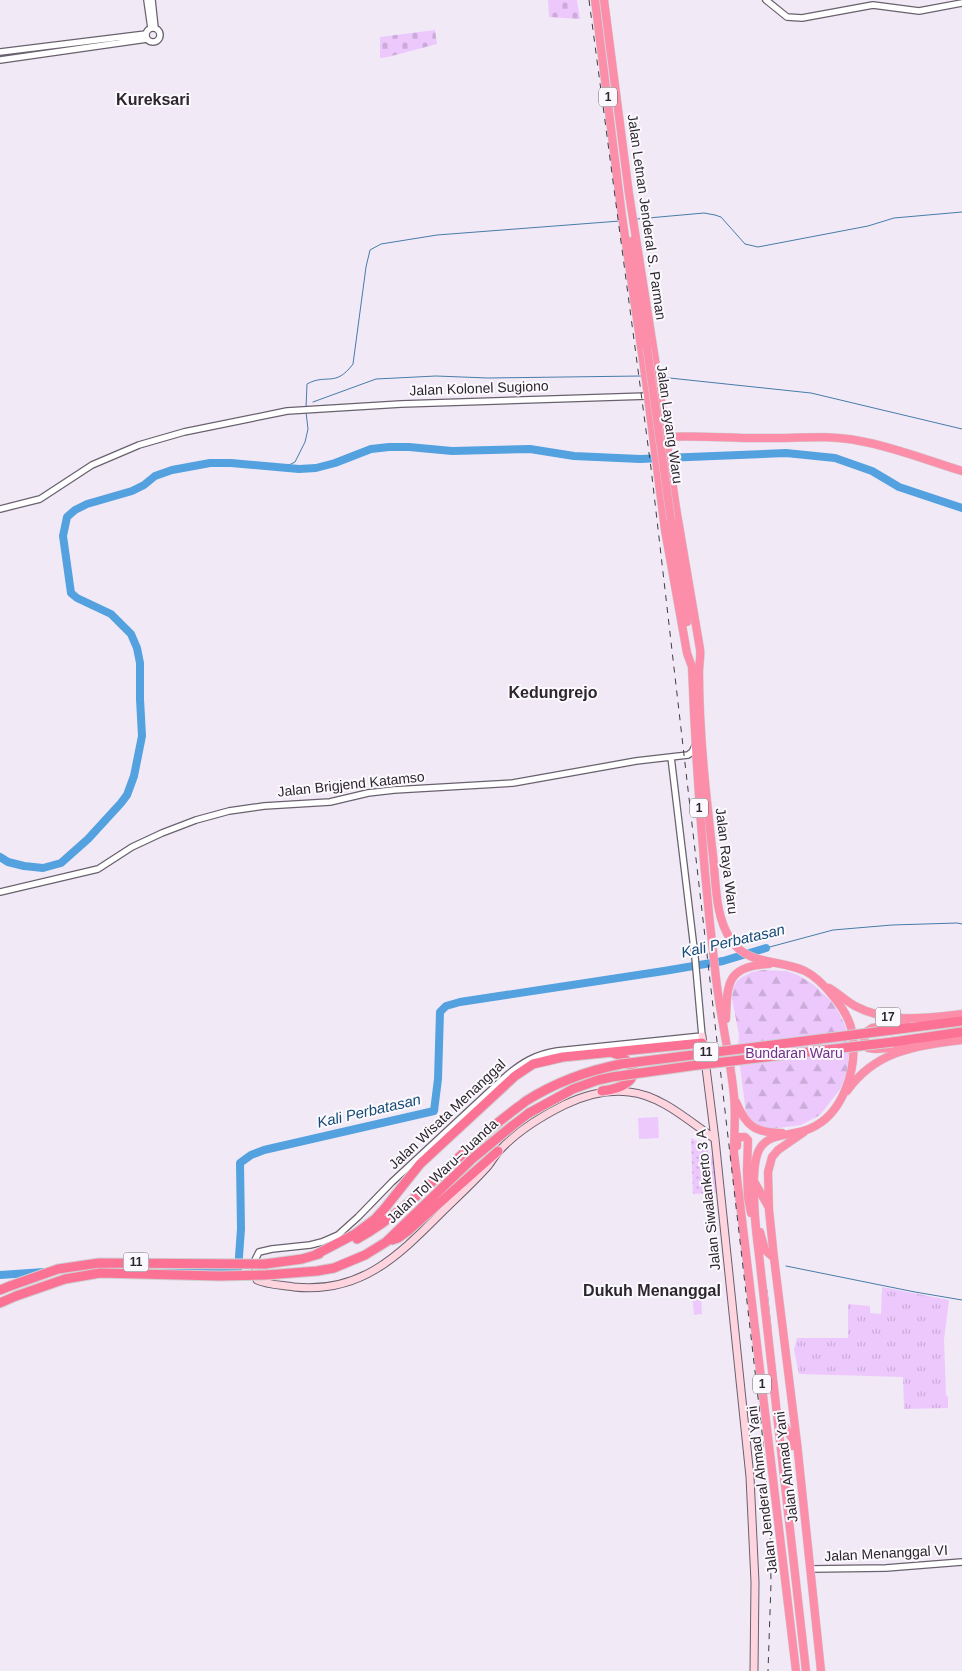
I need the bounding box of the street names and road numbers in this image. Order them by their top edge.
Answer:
road number: 1 [599,88,617,106]
street label: Jalan Letnan Jenderal S. Parman [625,113,669,321]
street label: Jalan Layang Waru [654,363,686,485]
street label: Jalan Kolonel Sugiono [409,378,549,398]
street label: Jalan Brigjend Katamso [277,768,426,800]
road number: 1 [690,798,708,818]
street label: Jalan Raya Waru [713,807,741,915]
road number: 17 [876,1008,900,1026]
road number: 11 [694,1042,718,1062]
street label: Jalan Wisata Menanggal [385,1056,509,1172]
street label: Jalan Tol Waru–Juanda [383,1115,501,1226]
street label: Jalan Siwalankerto 3 A [693,1128,723,1271]
road number: 11 [124,1252,148,1272]
road number: 1 [753,1375,771,1394]
street label: Jalan Jenderal Ahmad Yani [744,1405,780,1575]
street label: Jalan Ahmad Yani [771,1411,801,1523]
street label: Jalan Menanggal VI [824,1542,948,1564]

